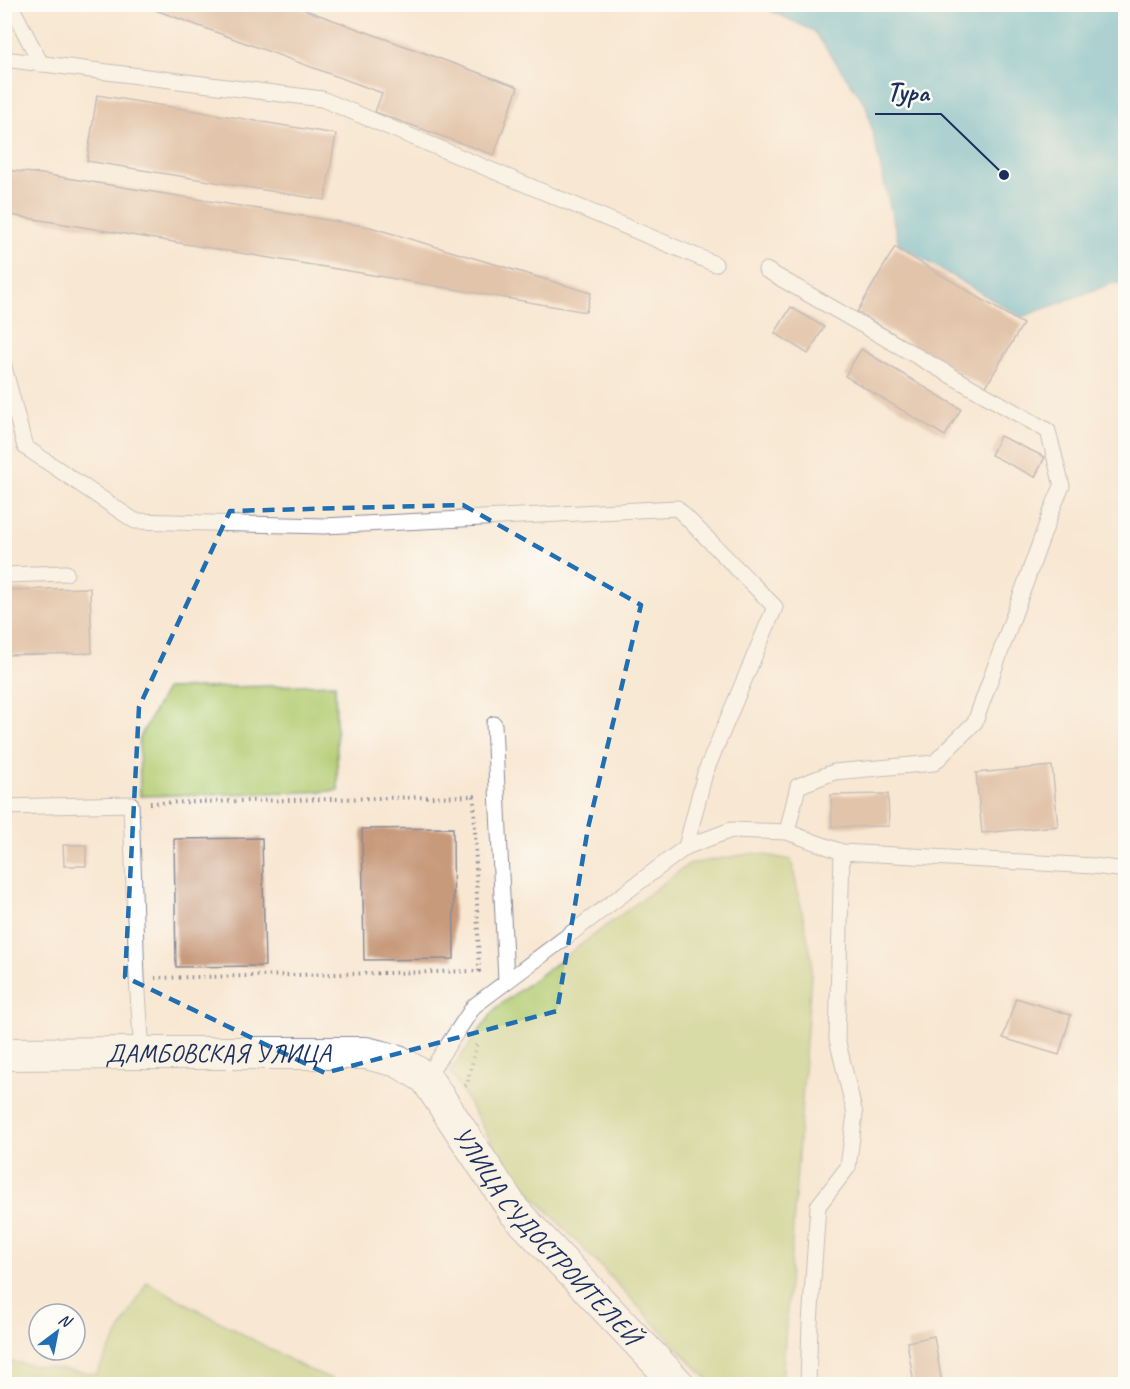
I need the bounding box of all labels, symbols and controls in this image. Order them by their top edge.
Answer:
callout: Тура [875,69,941,114]
text: Тура [887,75,931,109]
street label: ДАМБОВСКАЯ УЛИЦА [105,1037,333,1070]
street label: УЛИЦА СУДОСТРОИТЕЛЕЙ [446,1120,651,1355]
north arrow [27,1302,87,1362]
text: N [55,1309,77,1333]

